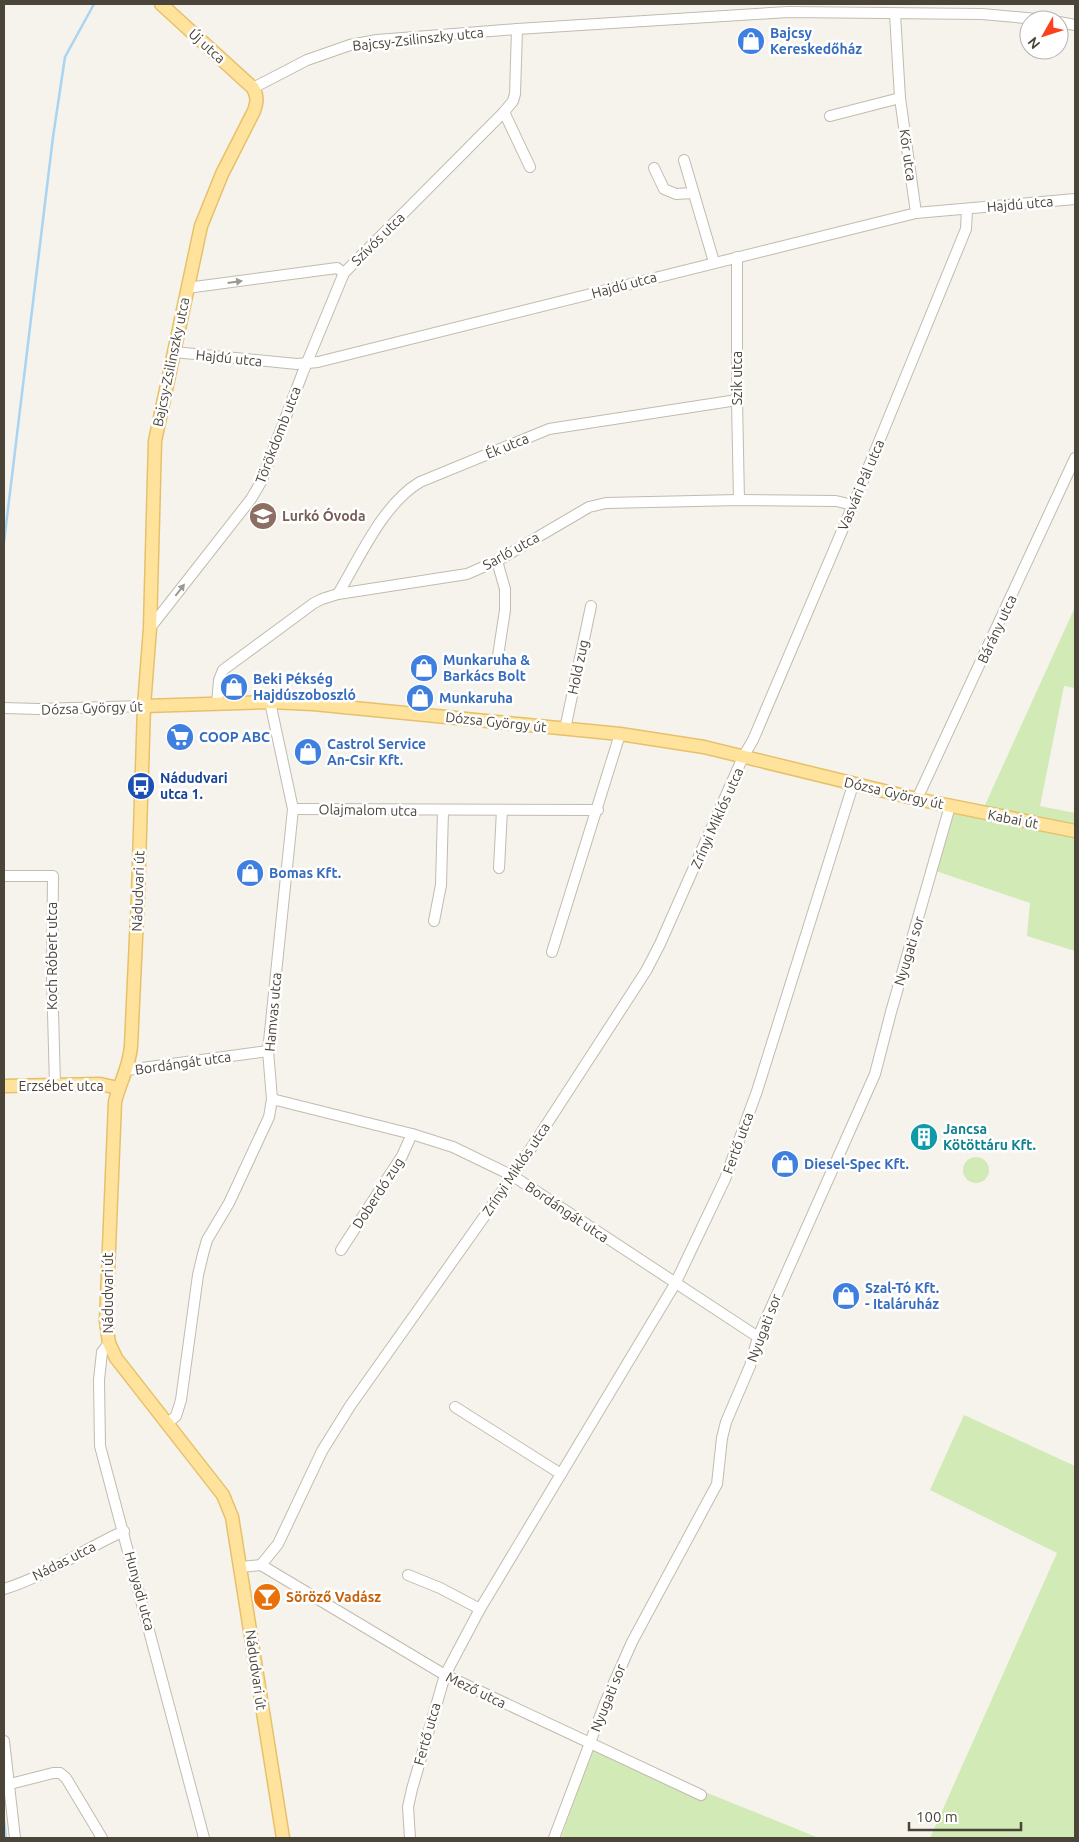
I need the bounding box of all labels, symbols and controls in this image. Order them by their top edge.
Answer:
north arrow [1019,10,1069,60]
street label: Bajcsy-Zsilinszky utca [352,24,484,54]
street label: Új utca [186,25,229,66]
place label: Bajcsy Kereskedőház [770,25,862,57]
shop icon: Bajcsy Kereskedőház [736,26,766,56]
text: N [1024,34,1043,52]
street label: Kör utca [896,128,920,182]
street label: Hajdú utca [986,193,1054,215]
street label: Szívós utca [348,209,408,269]
street label: Hajdú utca [590,269,658,301]
one-way arrow [227,277,243,285]
street label: Bajcsy-Zsilinszky utca [149,296,193,428]
street label: Hajdú utca [195,347,263,369]
street label: Szik utca [729,351,745,405]
street label: Törökdomb utca [252,384,304,486]
street label: Ék utca [483,429,531,462]
street label: Vasvári Pál utca [835,437,887,533]
school or university icon: Lurkó Óvoda [248,501,278,531]
place label: Lurkó Óvoda [282,507,366,524]
street label: Sarló utca [480,529,542,573]
one-way arrow [174,584,185,597]
street label: Bárány utca [974,592,1020,666]
street label: Hold zug [564,638,592,696]
place label: Munkaruha & Barkács Bolt [443,652,530,684]
shop icon: Munkaruha & Barkács Bolt [409,653,439,683]
place label: Beki Pékség Hajdúszoboszló [253,671,356,703]
shop icon: Beki Pékség Hajdúszoboszló [219,672,249,702]
shop icon: Munkaruha [405,683,435,713]
place label: Munkaruha [439,690,513,706]
street label: Dózsa György út [41,698,144,718]
street label: Dózsa György út [445,709,548,735]
supermarket icon: COOP ABC [165,722,195,752]
place label: COOP ABC [199,729,270,745]
place label: Castrol Service An-Csir Kft. [327,736,426,768]
shop icon: Castrol Service An-Csir Kft. [293,737,323,767]
street label: Zrínyi Miklós utca [688,765,746,871]
place label: Nádudvari utca 1. [160,770,228,802]
bus stop icon: Nádudvari utca 1. [126,771,156,801]
street label: Dózsa György út [843,774,946,812]
street label: Olajmalom utca [319,801,417,819]
street label: Kabai út [986,806,1040,832]
street label: Nádudvari út [129,850,147,932]
shop icon: Bomas Kft. [235,858,265,888]
place label: Bomas Kft. [269,865,341,881]
street label: Koch Róbert utca [44,902,60,1010]
street label: Nyugati sor [891,914,927,988]
street label: Hamvas utca [262,972,284,1052]
street label: Bordángát utca [134,1048,232,1078]
street label: Erzsébet utca [18,1078,104,1094]
street label: Fertő utca [719,1110,757,1176]
street label: Zrínyi Miklós utca [479,1119,553,1219]
place label: Jancsa Kötöttáru Kft. [943,1121,1036,1153]
building icon: Jancsa Kötöttáru Kft. [909,1122,939,1152]
shop icon: Diesel-Spec Kft. [770,1149,800,1179]
street label: Doberdó zug [349,1155,407,1231]
place label: Diesel-Spec Kft. [804,1156,909,1172]
street label: Bordángát utca [522,1178,612,1246]
street label: Nádudvari út [100,1252,116,1334]
place label: Szal-Tó Kft. - Italáruház [865,1280,939,1312]
shop icon: Szal-Tó Kft. - Italáruház [831,1281,861,1311]
street label: Nyugati sor [744,1291,785,1364]
street label: Nádas utca [30,1538,98,1584]
street label: Hunyadi utca [122,1550,158,1632]
bar icon: Söröző Vadász [252,1582,282,1612]
place label: Söröző Vadász [286,1589,381,1605]
street label: Nádudvari út [242,1629,270,1712]
street label: Nyugati sor [587,1661,629,1734]
street label: Mező utca [443,1669,509,1711]
street label: Fertő utca [410,1701,444,1767]
scale bar [909,1800,1022,1832]
text: 100 m [916,1808,958,1825]

